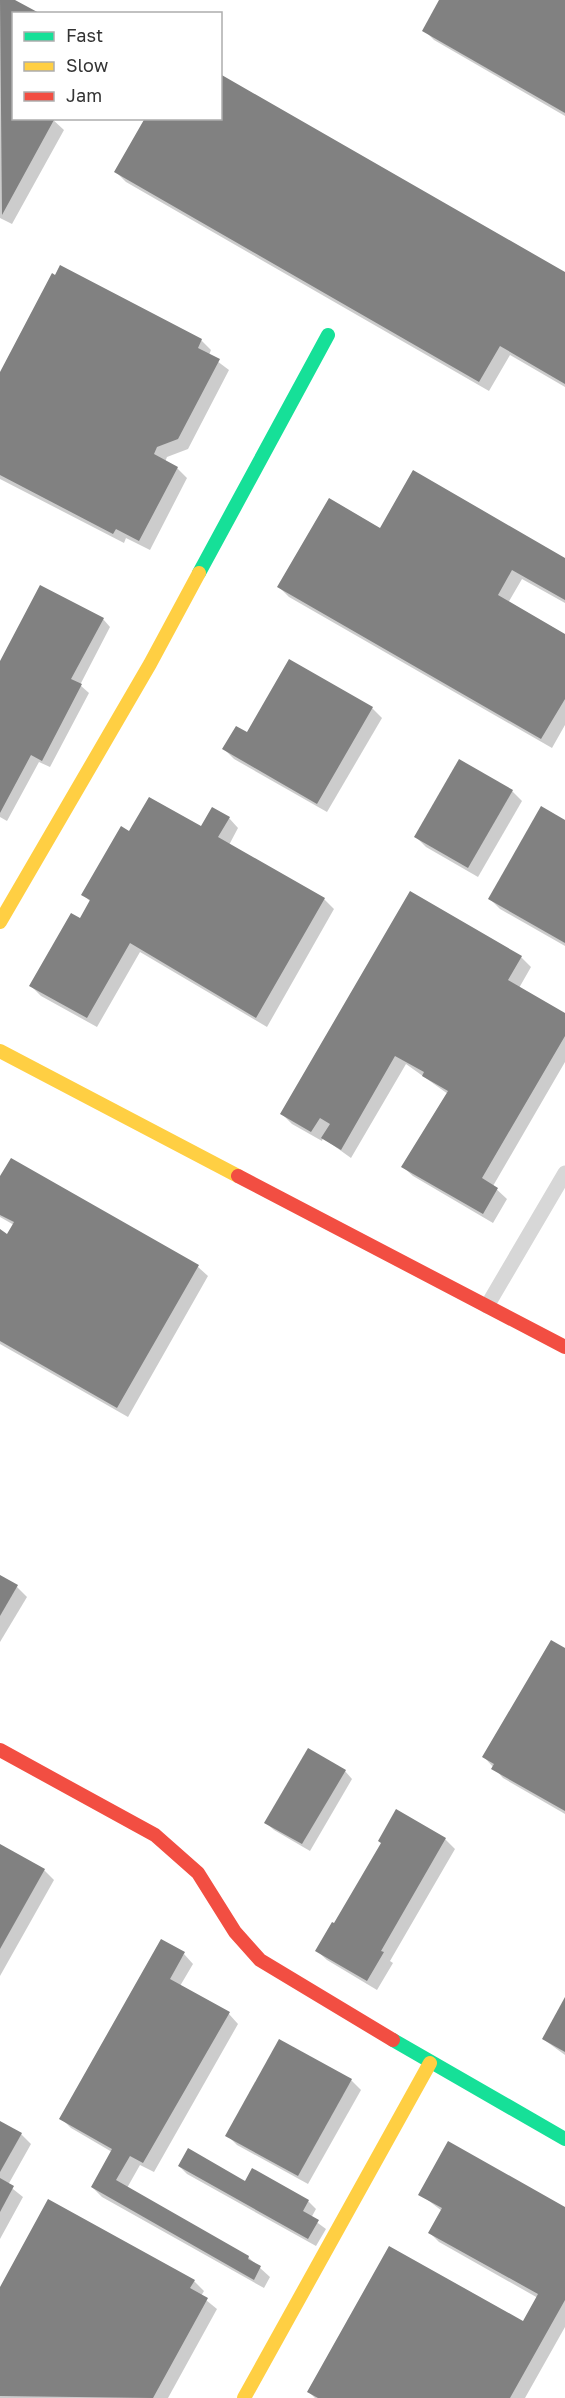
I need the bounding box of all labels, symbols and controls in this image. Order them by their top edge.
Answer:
legend [12,12,222,120]
text: Fast [66,24,103,46]
text: Slow [66,54,109,76]
text: Jam [66,84,102,106]

